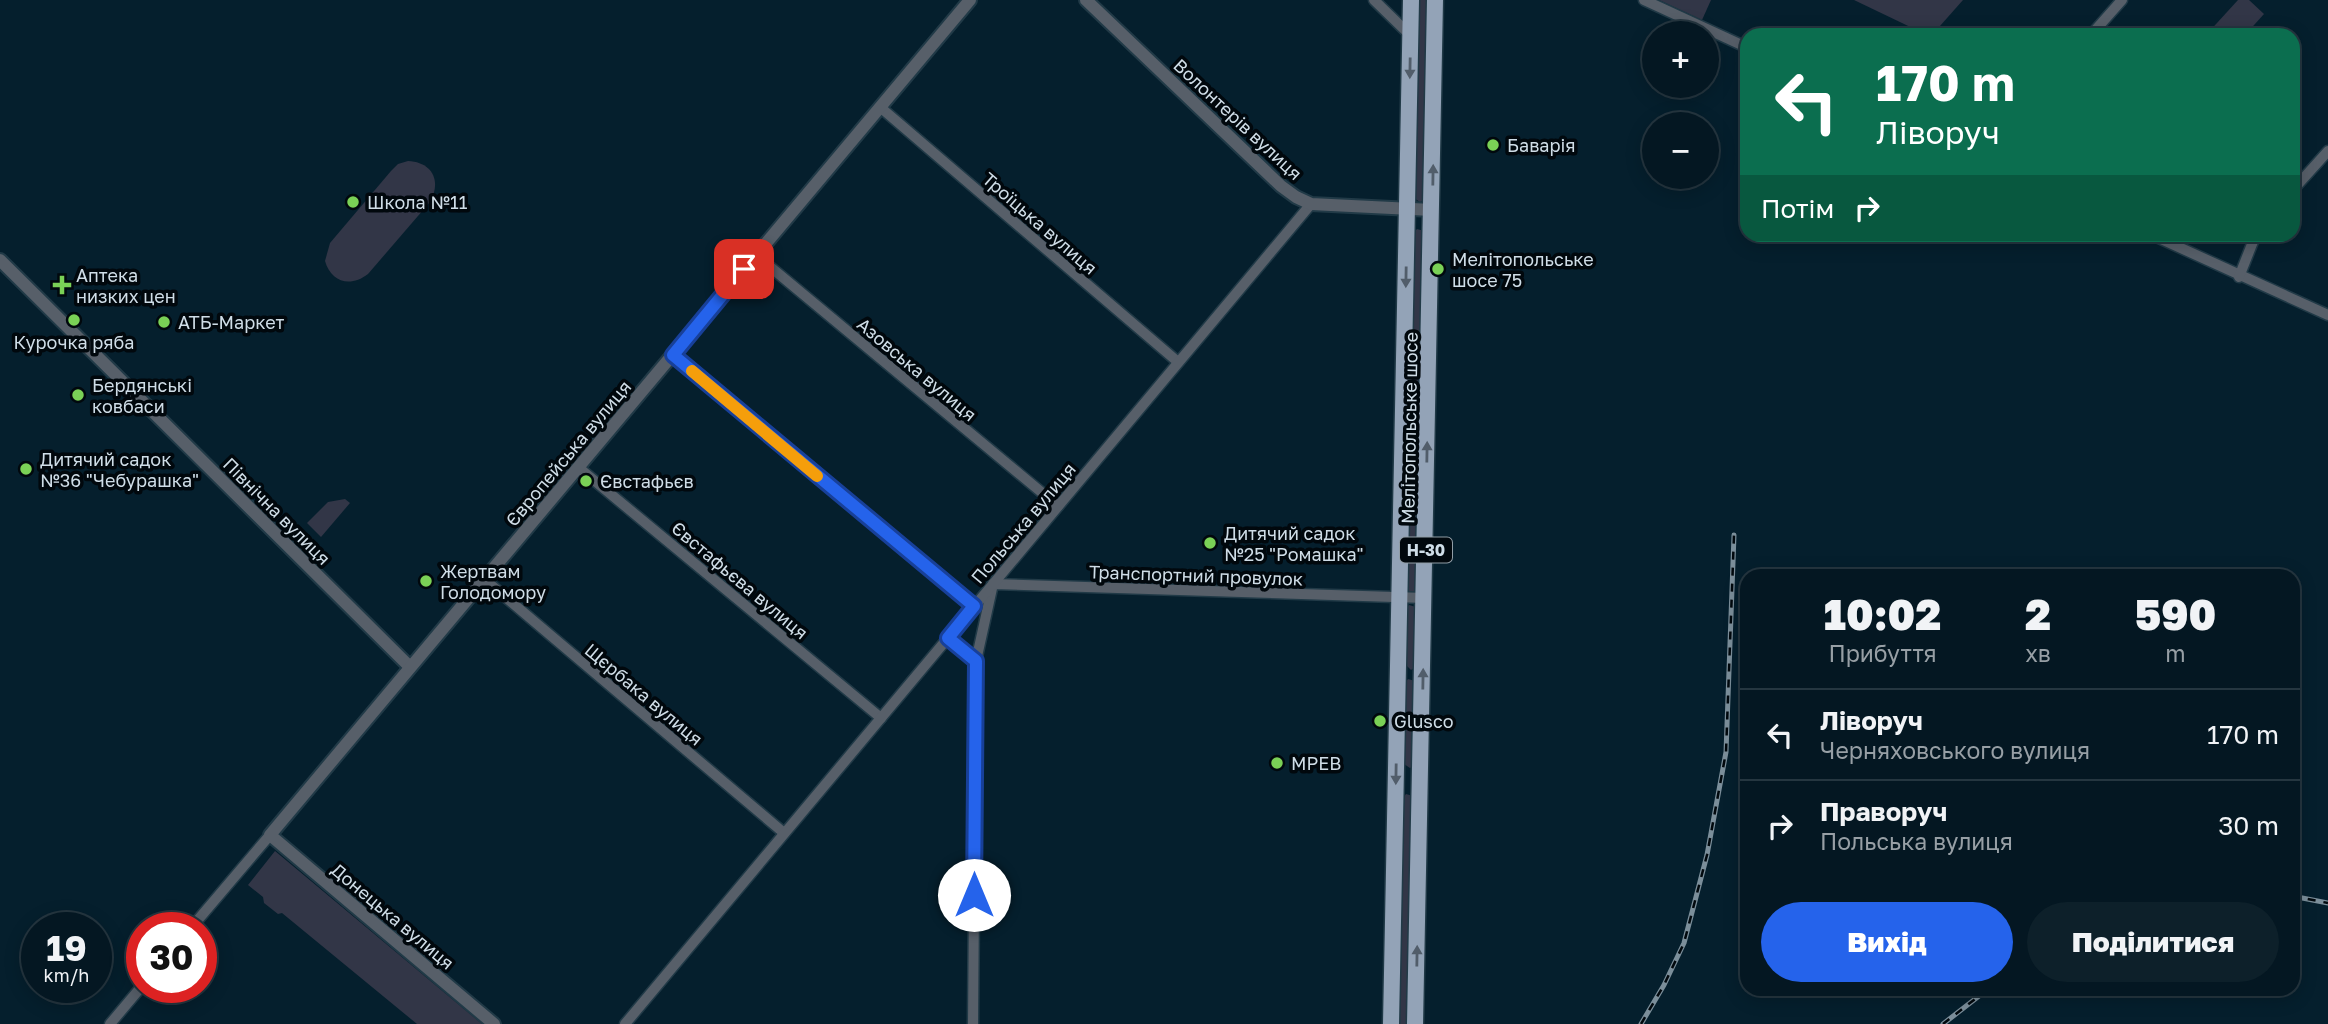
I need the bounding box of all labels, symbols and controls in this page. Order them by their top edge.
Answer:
map controls [1642,21,1719,189]
button: + [1642,21,1719,98]
text: 170 m [1876,53,2015,112]
street label: Волонтерів вулиця [1169,54,1307,184]
icon: left [1761,56,1852,147]
one-way arrow [1404,57,1415,79]
button: − [1642,112,1719,189]
text: Ліворуч [1876,113,2000,151]
place label: Баварія [1507,134,1576,156]
marker: Баварія [1485,137,1501,153]
one-way arrow [1427,164,1439,186]
street label: Троїцька вулиця [978,167,1102,279]
icon: right [1848,189,1886,227]
place label: Школа №11 [367,191,468,213]
text: Потім [1761,193,1834,224]
marker: Школа №11 [345,194,361,210]
pin [714,239,774,299]
place label: Мелітопольське шосе 75 [1452,248,1594,291]
icon: arrive [725,250,763,288]
marker: Мелітопольське шосе 75 [1430,261,1446,277]
place label: Аптека низких цен [76,264,176,307]
one-way arrow [1400,266,1411,288]
marker: Аптека низких цен [54,277,70,293]
place label: АТБ-Маркет [178,311,285,333]
marker: Курочка ряба [66,312,82,328]
street label: Азовська вулиця [853,313,981,425]
marker: АТБ-Маркет [156,314,172,330]
place label: Курочка ряба [14,331,134,353]
street label: Мелітопольське шосе [1396,332,1422,524]
place label: Бердянські ковбаси [92,374,192,417]
street label: Європейська вулиця [501,376,635,530]
marker: Бердянські ковбаси [70,387,86,403]
one-way arrow [1422,441,1433,463]
place label: Дитячий садок №36 "Чебурашка" [40,448,199,491]
street label: Північна вулиця [219,453,335,569]
street label: Польська вулиця [966,458,1080,588]
marker: Дитячий садок №36 "Чебурашка" [18,461,34,477]
place label: Євстафьєв [600,470,694,492]
marker: Євстафьєв [578,473,594,489]
street label: Євстафьєва вулиця [667,517,813,643]
place label: Дитячий садок №25 "Ромашка" [1224,522,1363,565]
marker: Дитячий садок №25 "Ромашка" [1202,535,1218,551]
road number: Н-30 [1400,538,1452,562]
place label: Жертвам Голодомору [440,560,546,603]
street label: Транспортний провулок [1089,560,1303,590]
marker: Жертвам Голодомору [418,573,434,589]
text: 10:02 [1824,589,1941,639]
text: 2 [2025,589,2051,639]
text: 590 [2135,589,2216,639]
street label: Щєрбака вулиця [581,638,707,750]
text: Прибуття [1828,639,1937,667]
text: хв [2025,639,2051,667]
text: m [2165,639,2186,667]
one-way arrow [1417,668,1429,690]
text: Ліворуч [1820,705,1923,736]
place label: Glusco [1394,710,1454,732]
marker: Glusco [1372,713,1388,729]
icon: left [1761,716,1799,754]
text: 170 m [2207,719,2279,750]
text: Черняховського вулиця [1820,736,2090,764]
place label: МРЕВ [1291,752,1341,774]
marker: МРЕВ [1269,755,1285,771]
one-way arrow [1390,763,1402,785]
text: Праворуч [1820,796,1948,827]
icon: right [1761,807,1799,845]
text: 30 m [2218,810,2279,841]
text: Польська вулиця [1820,827,2013,855]
street label: Донецька вулиця [327,858,459,974]
position arrow [937,858,1011,932]
button: Вихід [1761,902,2013,982]
button: Поділитися [2027,902,2279,982]
speed limit sign: 30 [126,912,217,1003]
text: 19 [46,927,87,969]
one-way arrow [1411,945,1423,967]
text: km/h [44,964,89,986]

